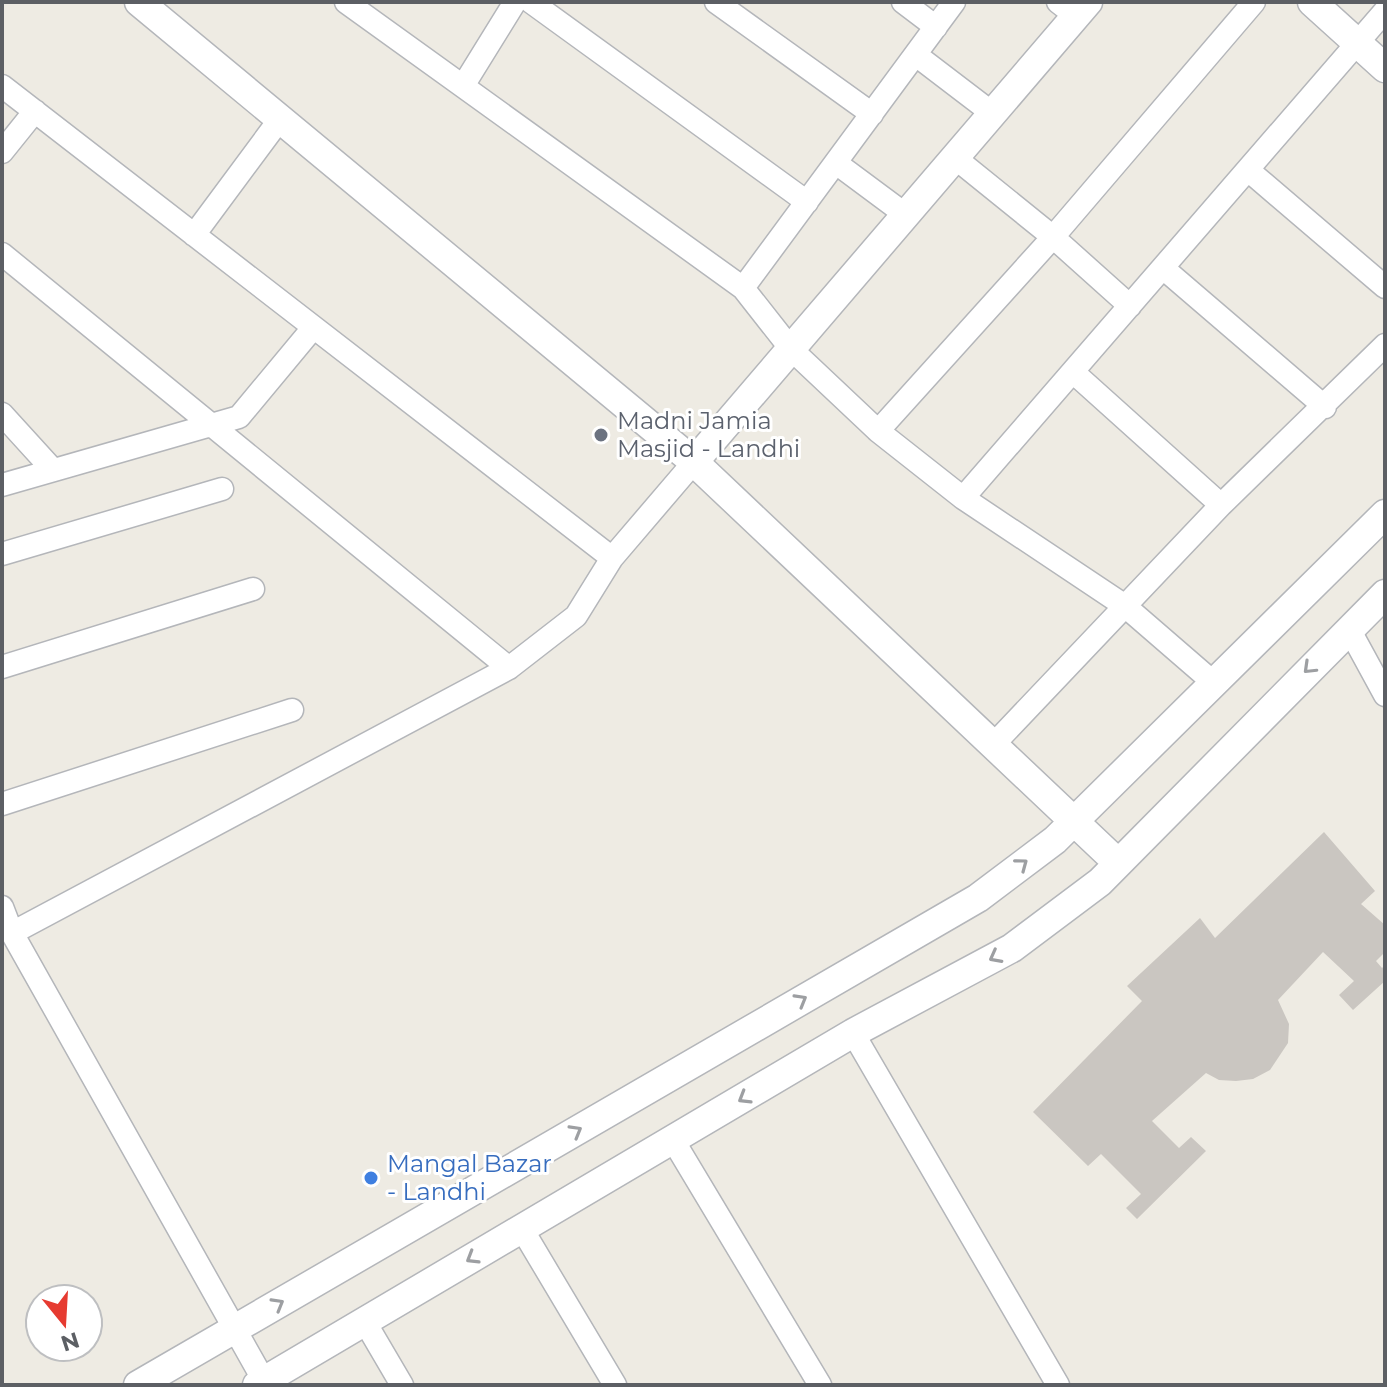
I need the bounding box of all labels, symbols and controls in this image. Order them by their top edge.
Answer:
place label: Madni Jamia Masjid - Landhi [617,406,800,463]
marker: Madni Jamia Masjid - Landhi [592,426,610,444]
one-way arrow [1304,659,1318,673]
one-way arrow [1013,860,1028,874]
one-way arrow [990,947,1004,963]
one-way arrow [792,994,807,1010]
one-way arrow [738,1088,753,1104]
one-way arrow [567,1125,582,1141]
place label: Mangal Bazar - Landhi [387,1149,552,1206]
marker: Mangal Bazar - Landhi [362,1169,380,1187]
one-way arrow [466,1248,481,1264]
north arrow [24,1283,104,1363]
one-way arrow [269,1298,284,1314]
text: N [57,1326,83,1357]

